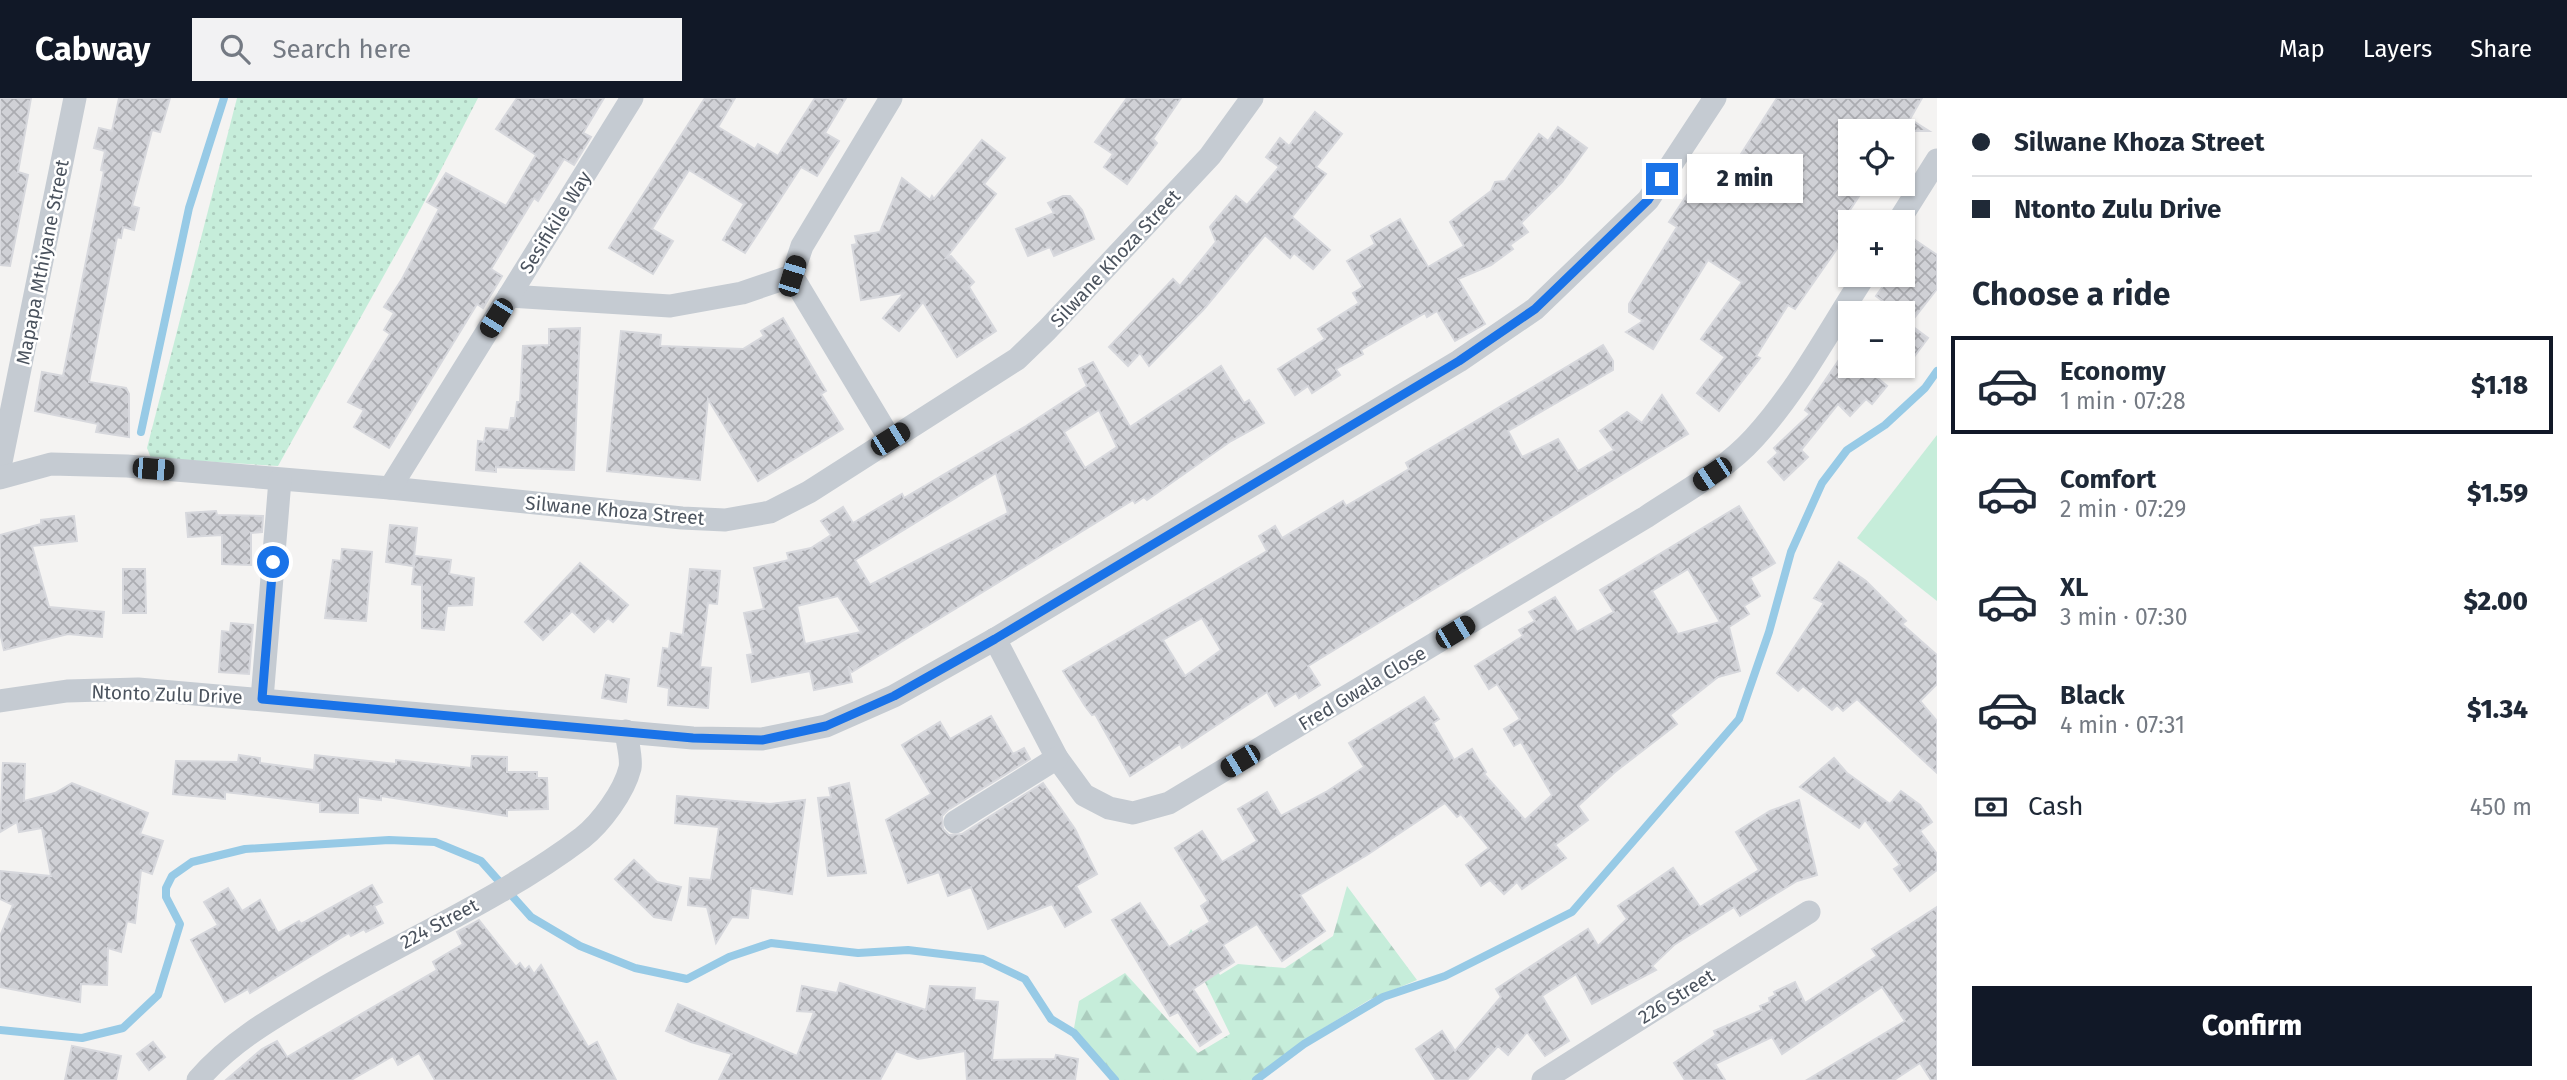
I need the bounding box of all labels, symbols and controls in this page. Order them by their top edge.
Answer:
search box [192,18,682,81]
text: Cabway [35,29,150,69]
icon: search [216,30,254,68]
text: Search here [272,34,411,65]
text: Map [2279,35,2325,63]
text: Layers [2363,35,2432,63]
text: Share [2470,35,2532,63]
map controls [1838,119,1915,378]
button: locate [1838,119,1915,196]
text: Silwane Khoza Street [2014,127,2264,158]
callout: 2 min [1686,154,1802,204]
street label: Mapapa Mthiyane Street [11,157,74,367]
route end [1646,163,1678,195]
text: 2 min [1717,164,1773,192]
street label: Sesifikile Way [515,166,596,278]
street label: Silwane Khoza Street [1046,185,1185,332]
text: Ntonto Zulu Drive [2014,194,2221,225]
button: + [1838,210,1915,287]
car [776,253,809,299]
text: Choose a ride [1972,275,2170,313]
car [476,295,517,341]
button: − [1838,301,1915,378]
icon: car [1976,354,2039,417]
text: Economy [2060,356,2166,387]
text: $1.18 [2471,370,2528,401]
text: 1 min · 07:28 [2060,387,2186,415]
car [867,419,914,459]
car [1689,454,1736,494]
car [132,457,175,481]
icon: car [1976,462,2039,525]
text: Comfort [2060,464,2156,495]
text: $1.59 [2467,478,2528,509]
street label: Silwane Khoza Street [524,491,706,530]
text: 2 min · 07:29 [2060,495,2186,523]
route start [257,546,289,578]
icon: car [1976,570,2039,633]
text: XL [2060,572,2088,603]
text: $2.00 [2463,586,2528,617]
text: 3 min · 07:30 [2060,603,2188,631]
car [1432,612,1479,652]
street label: Fred Gwala Close [1294,641,1430,736]
icon: car [1976,678,2039,741]
street label: Ntonto Zulu Drive [91,680,243,709]
text: Black [2060,680,2125,711]
text: $1.34 [2467,694,2528,725]
text: 4 min · 07:31 [2060,711,2185,739]
car [1217,741,1264,781]
icon: cash [1972,788,2010,826]
text: Cash [2028,791,2084,822]
text: 450 m [2470,793,2532,821]
street label: 224 Street [396,893,482,954]
street label: 226 Street [1634,964,1719,1029]
button: Confirm [1972,986,2532,1066]

